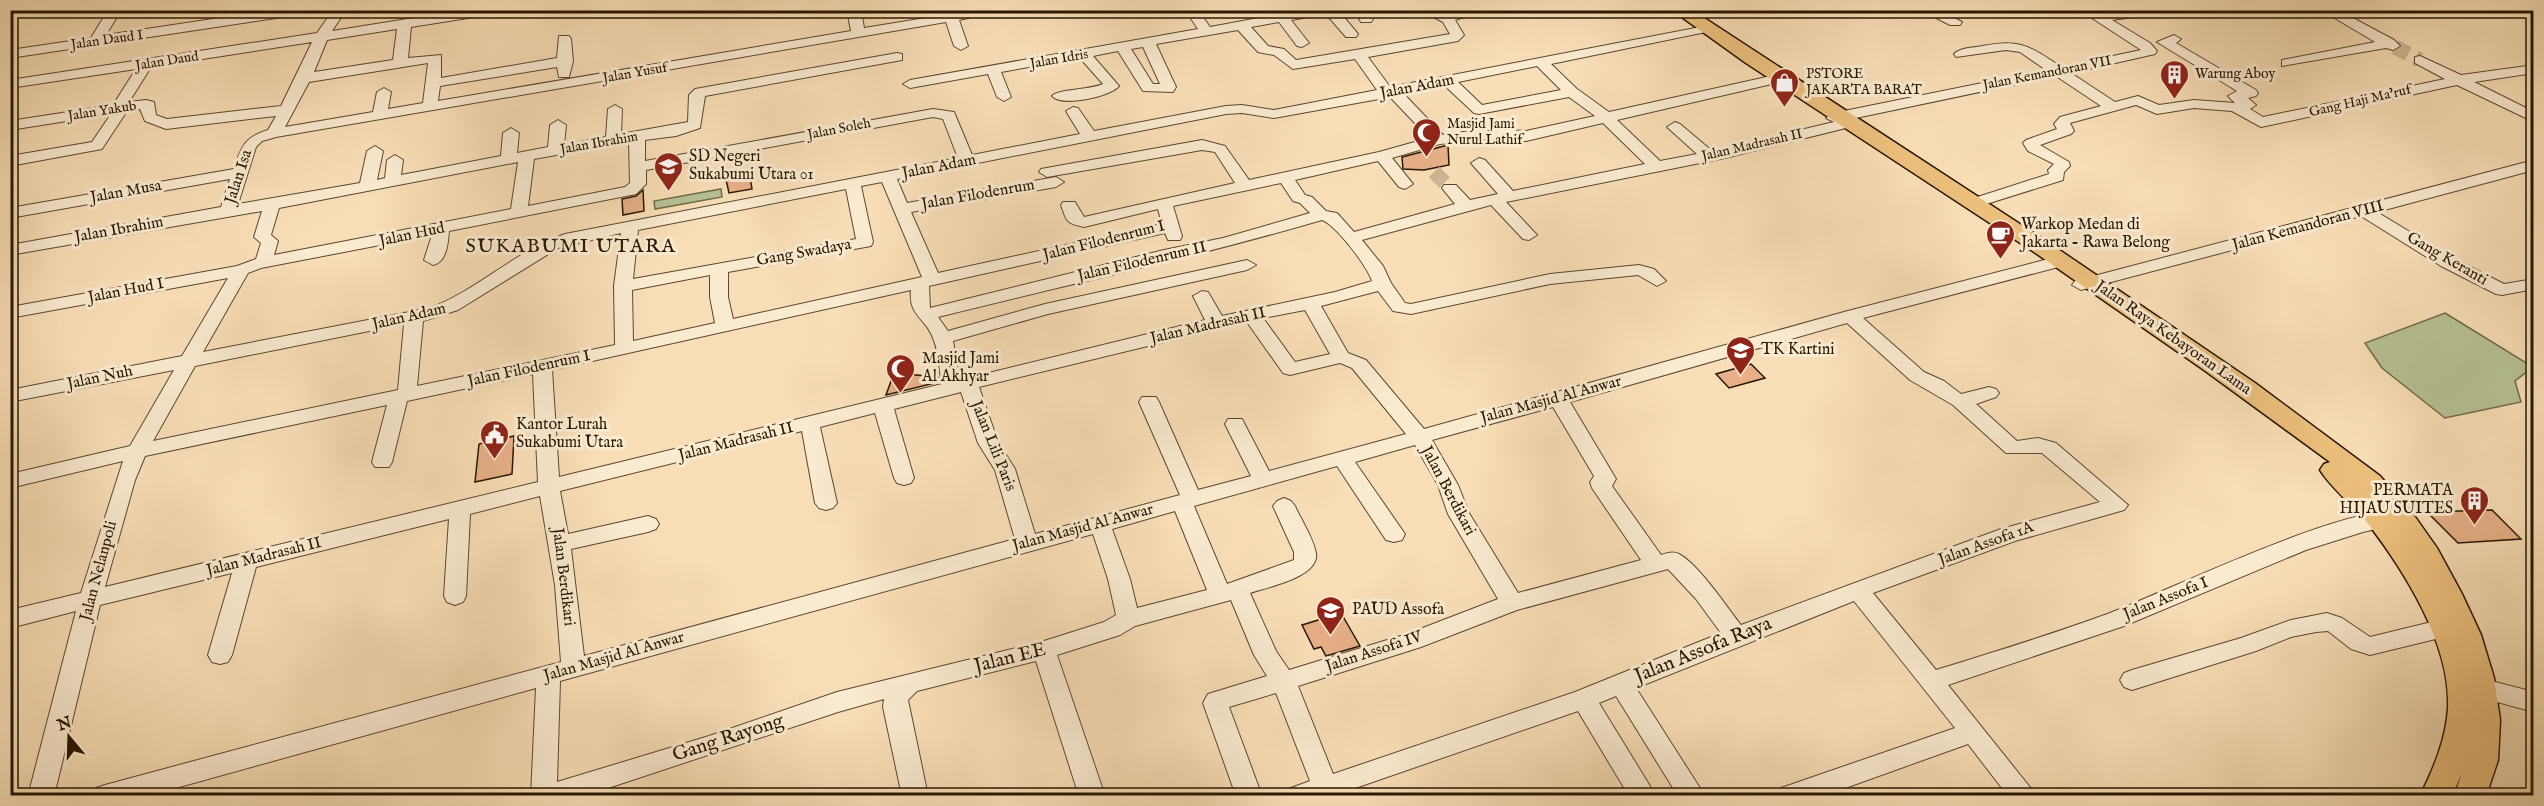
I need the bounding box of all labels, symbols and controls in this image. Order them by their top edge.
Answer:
street label: Jalan Daud I [68,26,144,54]
street label: Jalan Idris [1026,45,1090,73]
street label: Jalan Daud [132,47,200,75]
street label: Jalan Kemandoran VII [1979,52,2113,95]
street label: Jalan Yusuf [599,58,672,88]
building icon: Warung Aboy [2158,58,2190,100]
place label: PSTORE JAKARTA BARAT [1804,65,1923,99]
place label: Warung Aboy [2195,65,2275,83]
shop icon: PSTORE JAKARTA BARAT [1769,66,1801,108]
street label: Jalan Adam [1376,70,1456,104]
street label: Gang Haji Ma'ruf [2307,80,2416,121]
street label: Jalan Yakub [64,97,138,126]
street label: Jalan Soleh [804,114,873,144]
place label: Masjid Jami Nurul Lathif [1447,115,1525,149]
mosque icon: Masjid Jami Nurul Lathif [1410,116,1442,158]
street label: Jalan Madrasah II [1698,125,1804,166]
street label: Jalan Ibrahim [557,127,639,159]
street label: Jalan Isa [220,147,257,209]
place label: SD Negeri Sukabumi Utara 01 [689,147,813,185]
school or university icon: SD Negeri Sukabumi Utara 01 [652,150,684,192]
street label: Jalan Adam [898,150,978,184]
street label: Jalan Filodenrum [918,175,1036,215]
street label: Jalan Musa [87,176,163,208]
street label: Jalan Kemandoran VIII [2228,196,2386,256]
street label: Jalan Ibrahim [71,212,165,248]
place label: Warkop Medan di Jakarta - Rawa Belong [2019,215,2170,253]
street label: Jalan Filodenrum I [1039,216,1167,266]
street label: Jalan Hud [375,218,447,252]
cafe icon: Warkop Medan di Jakarta - Rawa Belong [1984,218,2016,260]
street label: Gang Keranti [2403,228,2491,290]
district label: SUKABUMI UTARA [465,234,677,259]
street label: Gang Swadaya [755,235,853,271]
street label: Jalan Filodenrum II [1074,237,1209,287]
street label: Jalan Hud I [84,274,166,309]
street label: Jalan Raya Kebayoran Lama [2089,275,2255,400]
street label: Jalan Adam [368,299,448,336]
street label: Jalan Madrasah II [1146,303,1268,349]
school or university icon: TK Kartini [1724,334,1756,376]
place label: TK Kartini [1761,340,1835,360]
street label: Jalan Filodenrum I [464,346,592,392]
place label: Masjid Jami Al Akhyar [921,349,999,387]
mosque icon: Masjid Jami Al Akhyar [885,352,917,394]
street label: Jalan Nuh [63,361,135,395]
street label: Jalan Masjid Al Anwar [1476,372,1624,429]
street label: Jalan Lili Paris [965,396,1020,495]
place label: Kantor Lurah Sukabumi Utara [516,415,623,453]
public building icon: Kantor Lurah Sukabumi Utara [479,418,511,460]
street label: Jalan Madrasah II [674,418,796,466]
street label: Jalan Berdikari [1415,441,1480,539]
place label: PERMATA HIJAU SUITES [2339,481,2454,519]
building icon: PERMATA HIJAU SUITES [2458,484,2490,526]
street label: Jalan Masjid Al Anwar [1008,500,1156,557]
street label: Jalan Assofa 1A [1934,517,2037,571]
street label: Jalan Nelanpoli [76,519,122,625]
street label: Jalan Berdikari [547,525,579,627]
street label: Jalan Madrasah II [202,533,324,581]
street label: Jalan Assofa I [2119,573,2212,626]
school or university icon: PAUD Assofa [1315,594,1347,636]
place label: PAUD Assofa [1352,600,1444,620]
street label: Jalan Assofa Raya [1629,611,1776,690]
street label: Jalan Masjid Al Anwar [540,627,687,687]
street label: Jalan Assofa IV [1321,627,1425,678]
street label: Jalan EE [970,637,1049,679]
north arrow [39,707,99,767]
street label: Gang Rayong [669,708,788,768]
text: N [54,713,75,737]

